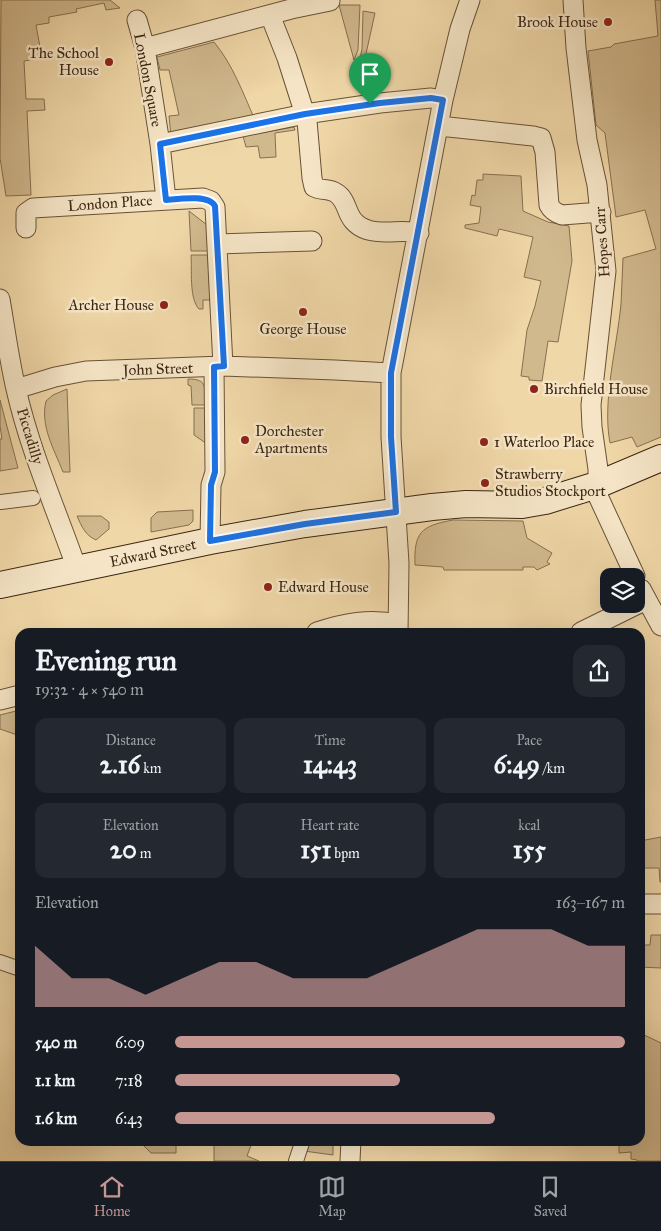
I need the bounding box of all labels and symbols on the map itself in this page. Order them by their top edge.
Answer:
place label: Brook House [517,13,598,31]
marker: Brook House [602,16,614,28]
street label: London Square [129,31,166,129]
place label: The School House [28,44,100,79]
pin [349,53,391,104]
marker: The School House [103,56,115,68]
street label: London Place [67,191,153,215]
street label: Hopes Carr [591,206,613,278]
place label: Archer House [67,296,154,314]
marker: Archer House [158,299,170,311]
marker: George House [297,306,309,318]
place label: George House [259,320,347,338]
street label: John Street [121,359,194,380]
place label: Birchfield House [544,380,648,398]
marker: Birchfield House [528,383,540,395]
street label: Piccadilly [13,406,47,467]
place label: Dorchester Apartments [254,422,328,457]
place label: 1 Waterloo Place [494,433,594,451]
marker: Dorchester Apartments [239,434,251,446]
marker: 1 Waterloo Place [478,436,490,448]
place label: Strawberry Studios Stockport [495,465,607,500]
marker: Strawberry Studios Stockport [479,477,491,489]
street label: Edward Street [108,535,199,571]
place label: Edward House [278,578,369,596]
marker: Edward House [262,581,274,593]

